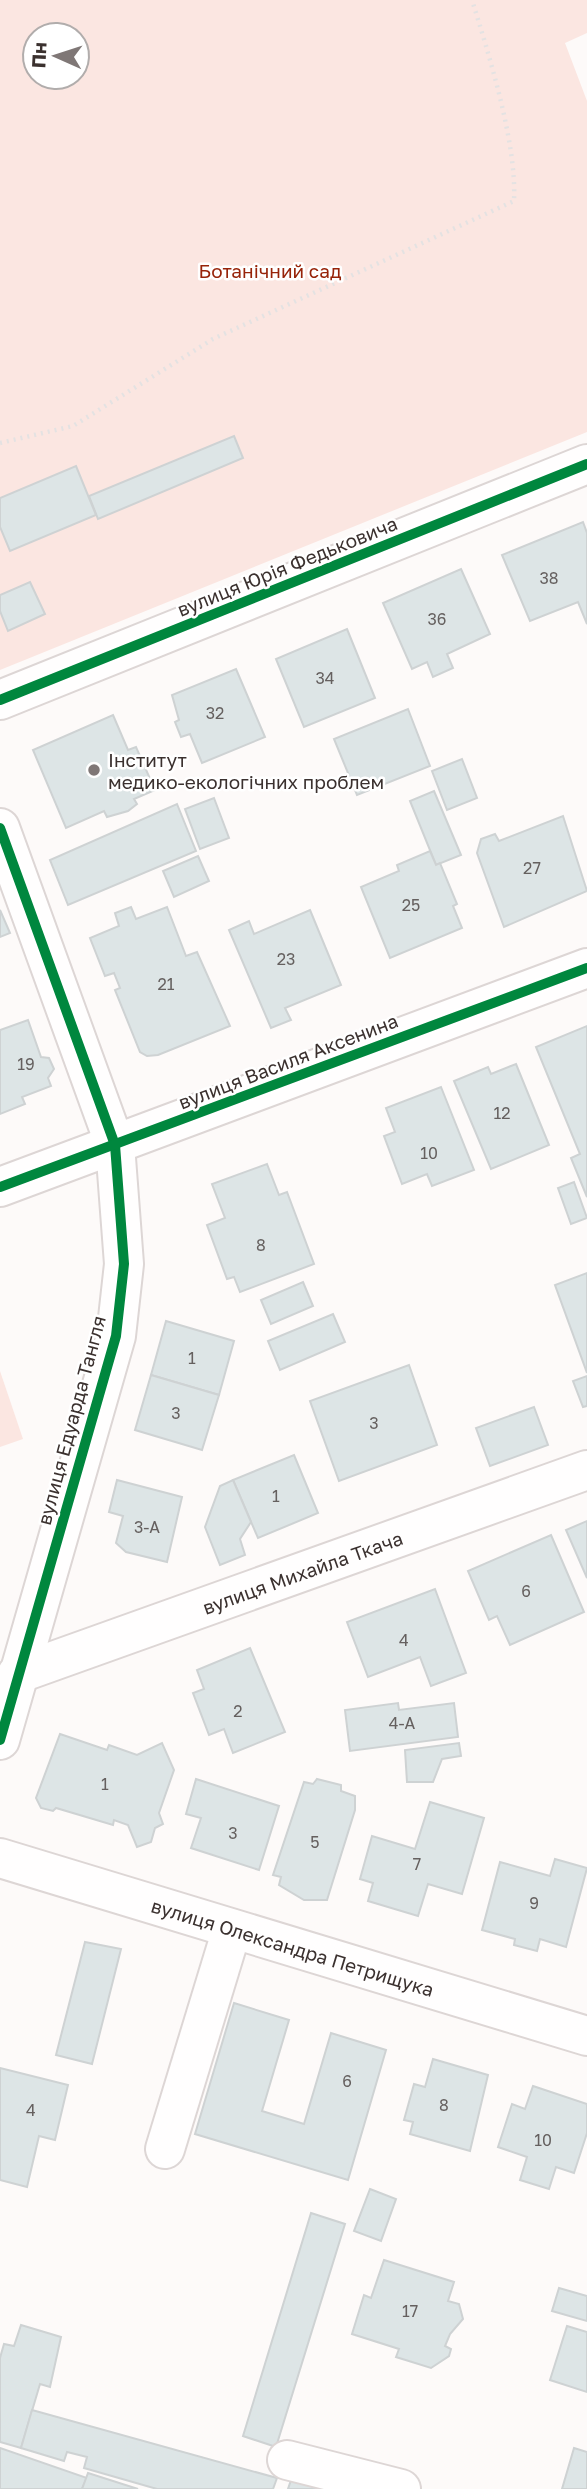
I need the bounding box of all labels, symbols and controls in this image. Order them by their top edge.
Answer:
north arrow [21,21,91,91]
text: Пн [26,42,51,69]
park label: Ботанічний сад [199,259,342,282]
street label: вулиця Юрія Федьковича [174,511,400,621]
house number: 38 [539,568,559,588]
house number: 36 [427,609,447,629]
house number: 34 [315,668,335,688]
house number: 32 [206,703,224,723]
place label: Інститут медико-екологічних проблем [108,748,384,793]
marker: Інститут медико-екологічних проблем [86,762,102,778]
house number: 27 [523,858,541,878]
house number: 25 [402,895,420,915]
house number: 23 [277,949,295,969]
house number: 21 [157,974,175,994]
street label: вулиця Василя Аксенина [175,1008,401,1114]
house number: 19 [17,1054,35,1074]
house number: 12 [493,1103,511,1123]
house number: 10 [420,1143,438,1163]
house number: 8 [256,1235,266,1255]
street label: вулиця Едуарда Тангля [32,1313,110,1527]
house number: 1 [188,1348,196,1368]
house number: 3 [171,1403,181,1423]
house number: 3 [369,1413,379,1433]
house number: 1 [272,1486,280,1506]
house number: 3-А [134,1517,160,1537]
street label: вулиця Михайла Ткача [199,1526,405,1618]
house number: 6 [521,1581,531,1601]
house number: 4 [399,1630,409,1650]
house number: 2 [233,1701,243,1721]
house number: 4-А [389,1713,416,1733]
house number: 1 [101,1774,109,1794]
house number: 3 [228,1823,238,1843]
house number: 5 [310,1832,320,1852]
house number: 7 [413,1854,421,1874]
street label: вулиця Олександра Петрищука [149,1893,437,2000]
house number: 9 [529,1893,539,1913]
house number: 6 [342,2071,352,2091]
house number: 8 [439,2095,449,2115]
house number: 4 [26,2100,36,2120]
house number: 10 [534,2130,552,2150]
house number: 17 [402,2301,418,2321]

